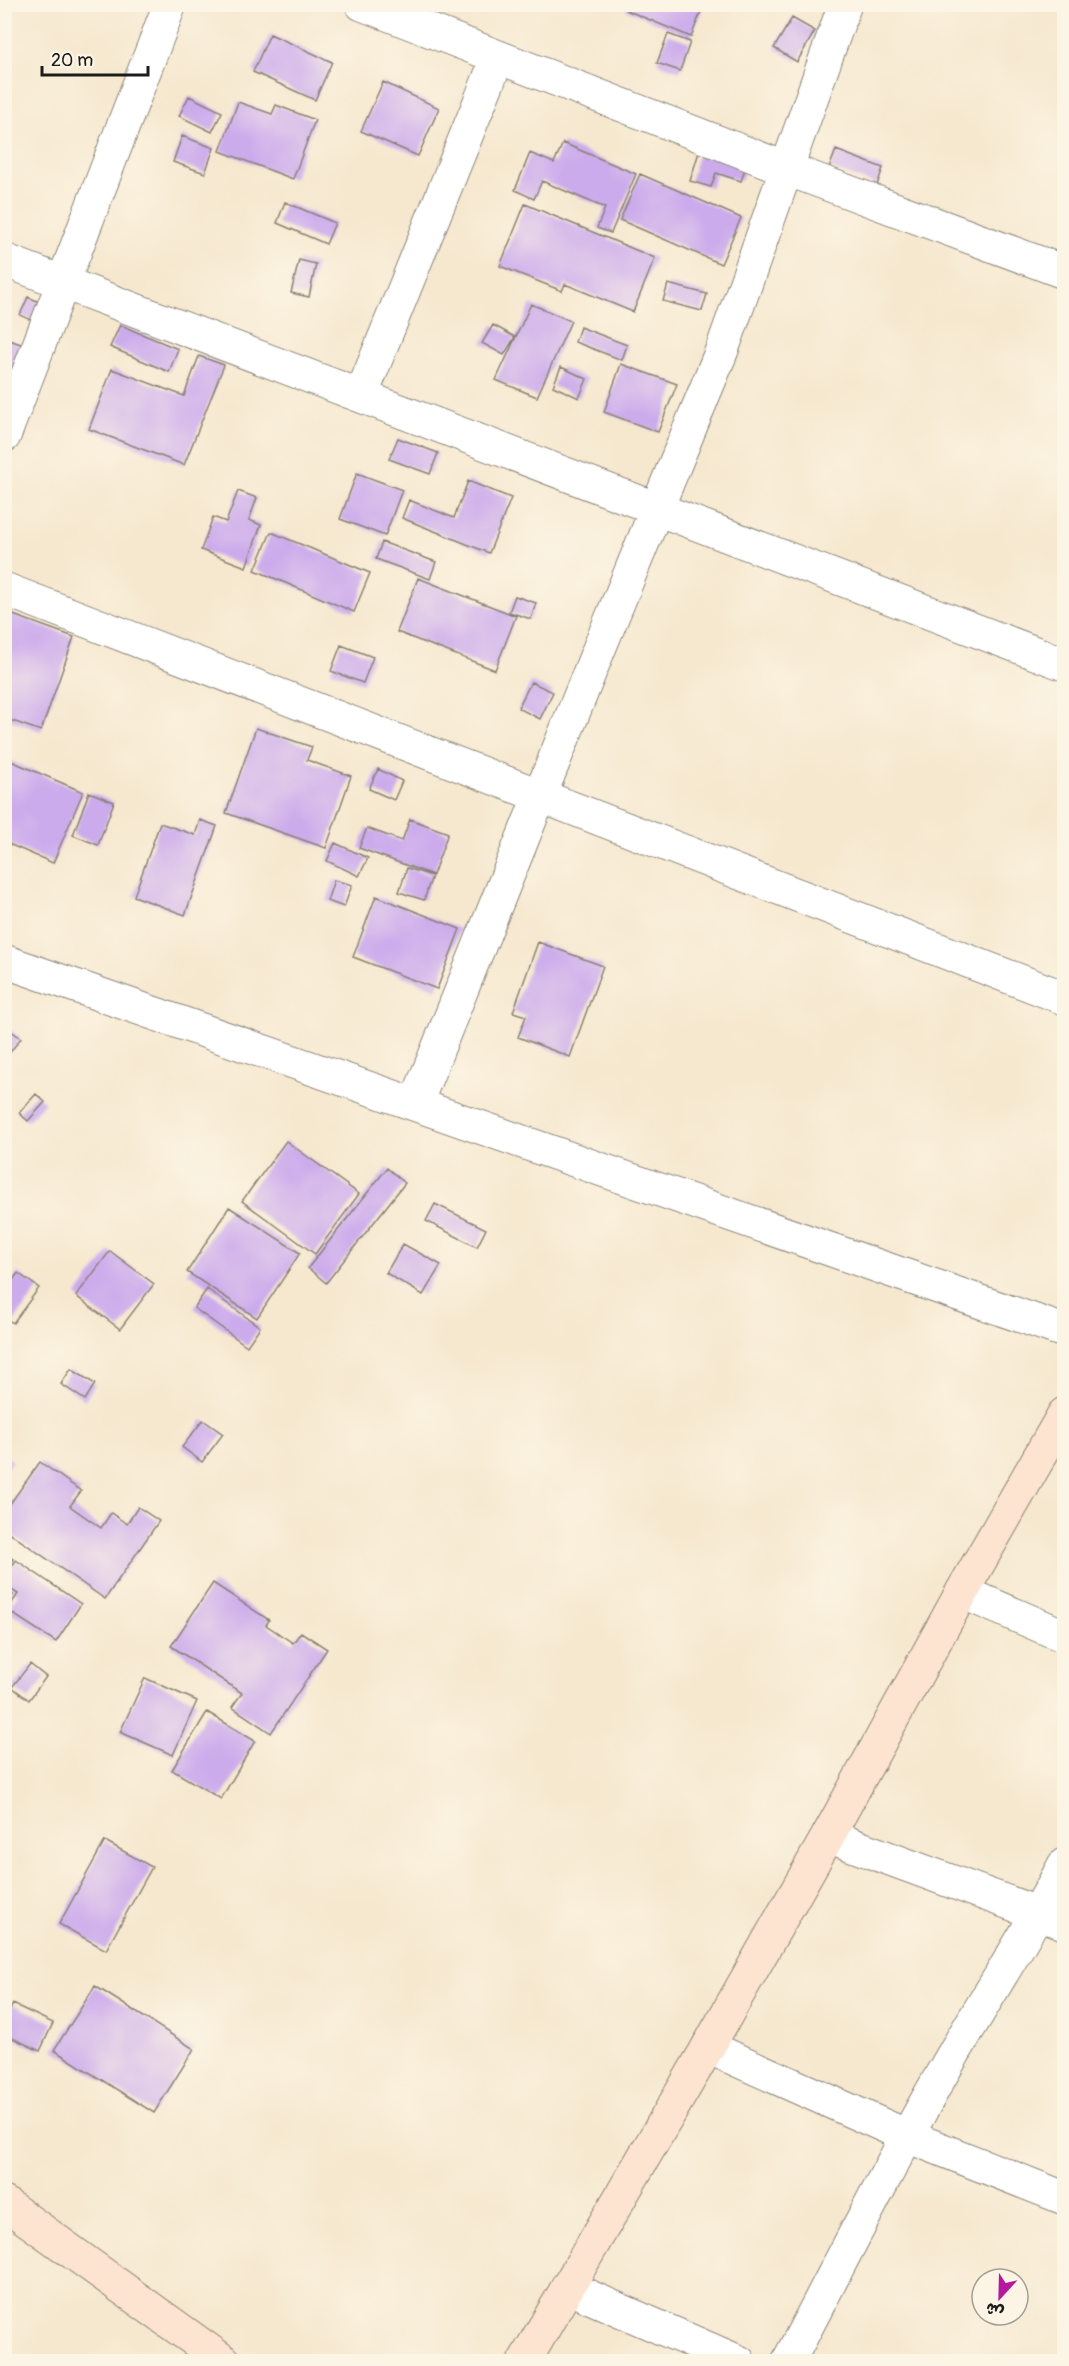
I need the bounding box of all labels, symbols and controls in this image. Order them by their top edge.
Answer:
scale bar [42,39,148,77]
text: 20 m [51,49,93,72]
north arrow [970,2267,1030,2327]
text: ش [983,2297,1007,2323]

